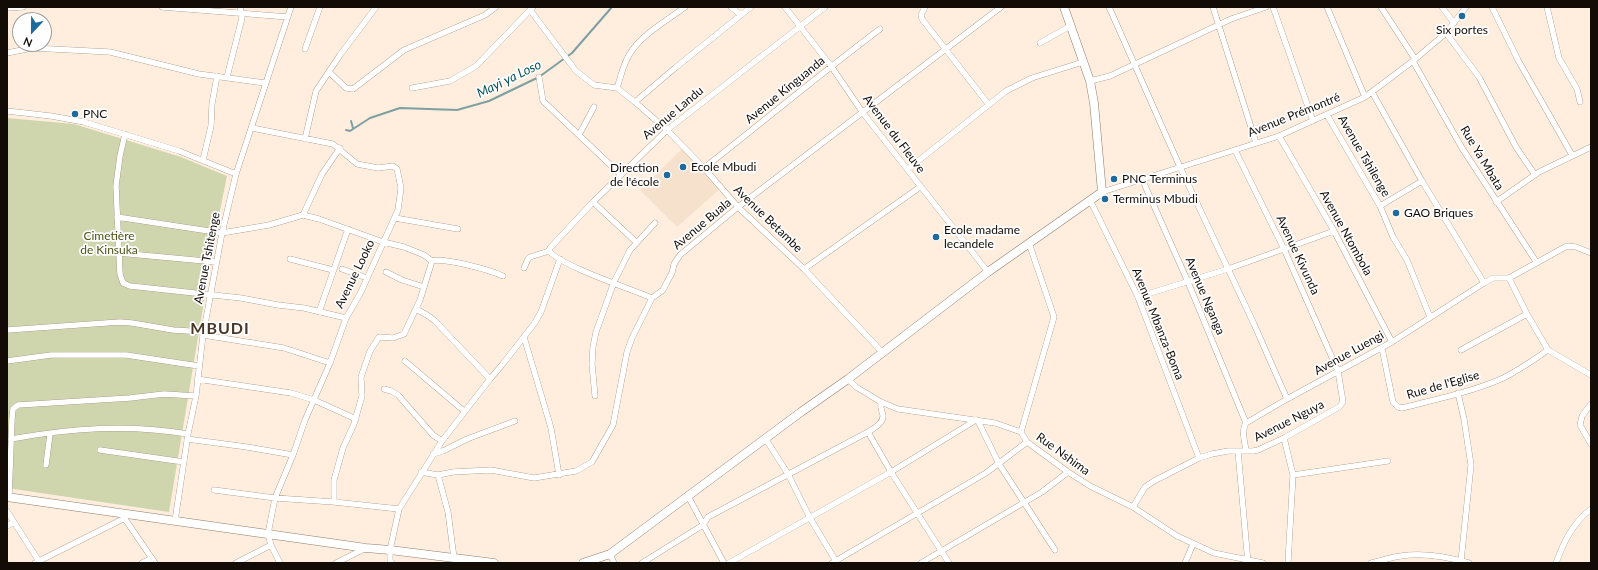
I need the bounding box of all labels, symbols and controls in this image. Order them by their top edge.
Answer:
marker: Six portes [1457,11,1467,21]
north arrow [12,12,52,52]
place label: Six portes [1436,23,1488,37]
text: N [21,35,34,50]
street label: Avenue Kinguanda [742,53,828,127]
water label: Mayi ya Loso [474,57,544,101]
street label: Avenue Landu [640,83,706,143]
street label: Avenue Prémontré [1246,90,1342,140]
street label: Avenue du Fleuve [860,92,928,176]
place label: PNC [83,107,107,121]
marker: PNC [70,109,80,119]
street label: Avenue Tshilenge [1335,113,1393,199]
street label: Rue Ya Mbata [1457,123,1507,193]
place label: Ecole Mbudi [691,160,756,174]
place label: Direction de l'école [610,161,659,189]
marker: Ecole Mbudi [678,162,688,172]
marker: Direction de l'école [662,170,672,180]
place label: PNC Terminus [1122,172,1197,186]
marker: PNC Terminus [1109,174,1119,184]
street label: Avenue Betambe [731,183,805,255]
street label: Avenue Ntombola [1317,188,1375,278]
place label: Terminus Mbudi [1113,192,1198,206]
marker: Terminus Mbudi [1100,194,1110,204]
street label: Avenue Buala [670,195,734,253]
place label: GAO Briques [1404,206,1473,220]
marker: GAO Briques [1391,208,1401,218]
street label: Avenue Tshitenge [191,211,223,305]
street label: Avenue Kivunda [1273,213,1323,297]
place label: Ecole madame lecandele [944,223,1020,251]
park label: Cimetière de Kinsuka [80,229,138,257]
marker: Ecole madame lecandele [931,232,941,242]
street label: Avenue Looko [332,237,378,311]
street label: Avenue Nganga [1182,255,1228,337]
street label: Avenue Mbanza-Boma [1129,266,1187,382]
district label: MBUDI [190,319,250,339]
street label: Avenue Luengi [1312,328,1386,378]
street label: Rue de l'Eglise [1405,368,1481,402]
street label: Avenue Nguya [1252,397,1326,445]
street label: Rue Nshima [1033,430,1093,478]

